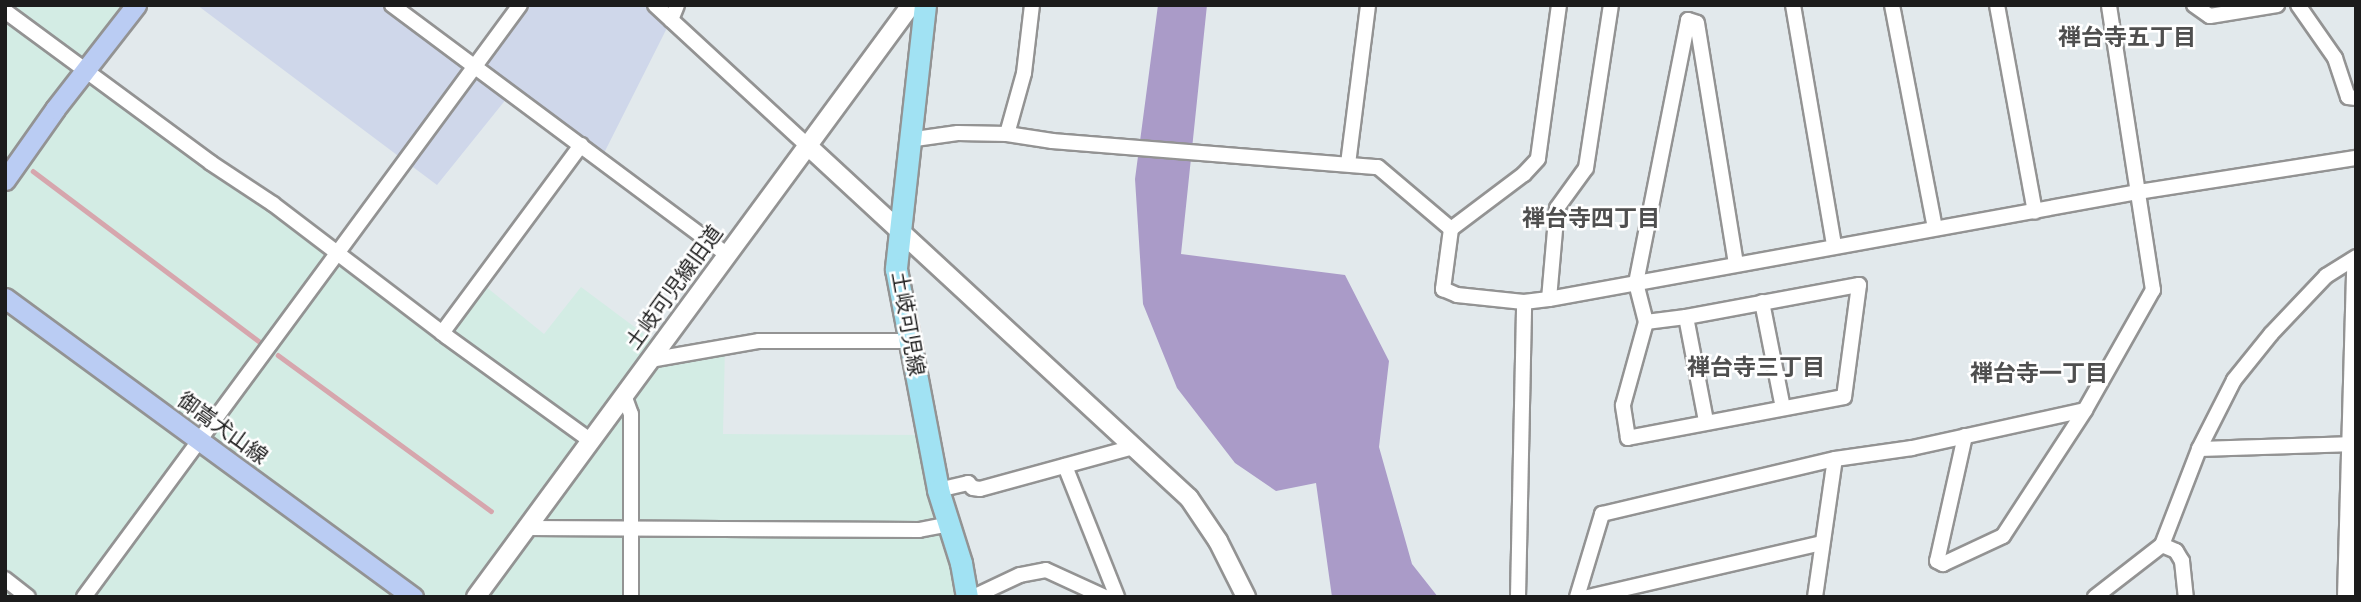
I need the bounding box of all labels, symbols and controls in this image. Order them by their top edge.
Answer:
district label: 禅台寺五丁目 [2058,24,2196,52]
district label: 禅台寺四丁目 [1522,205,1660,233]
street label: 土岐可児線旧道 [622,221,728,355]
street label: 土岐可児線 [885,270,929,378]
district label: 禅台寺三丁目 [1687,354,1825,382]
district label: 禅台寺一丁目 [1970,360,2108,388]
street label: 御嵩犬山線 [172,388,272,470]

